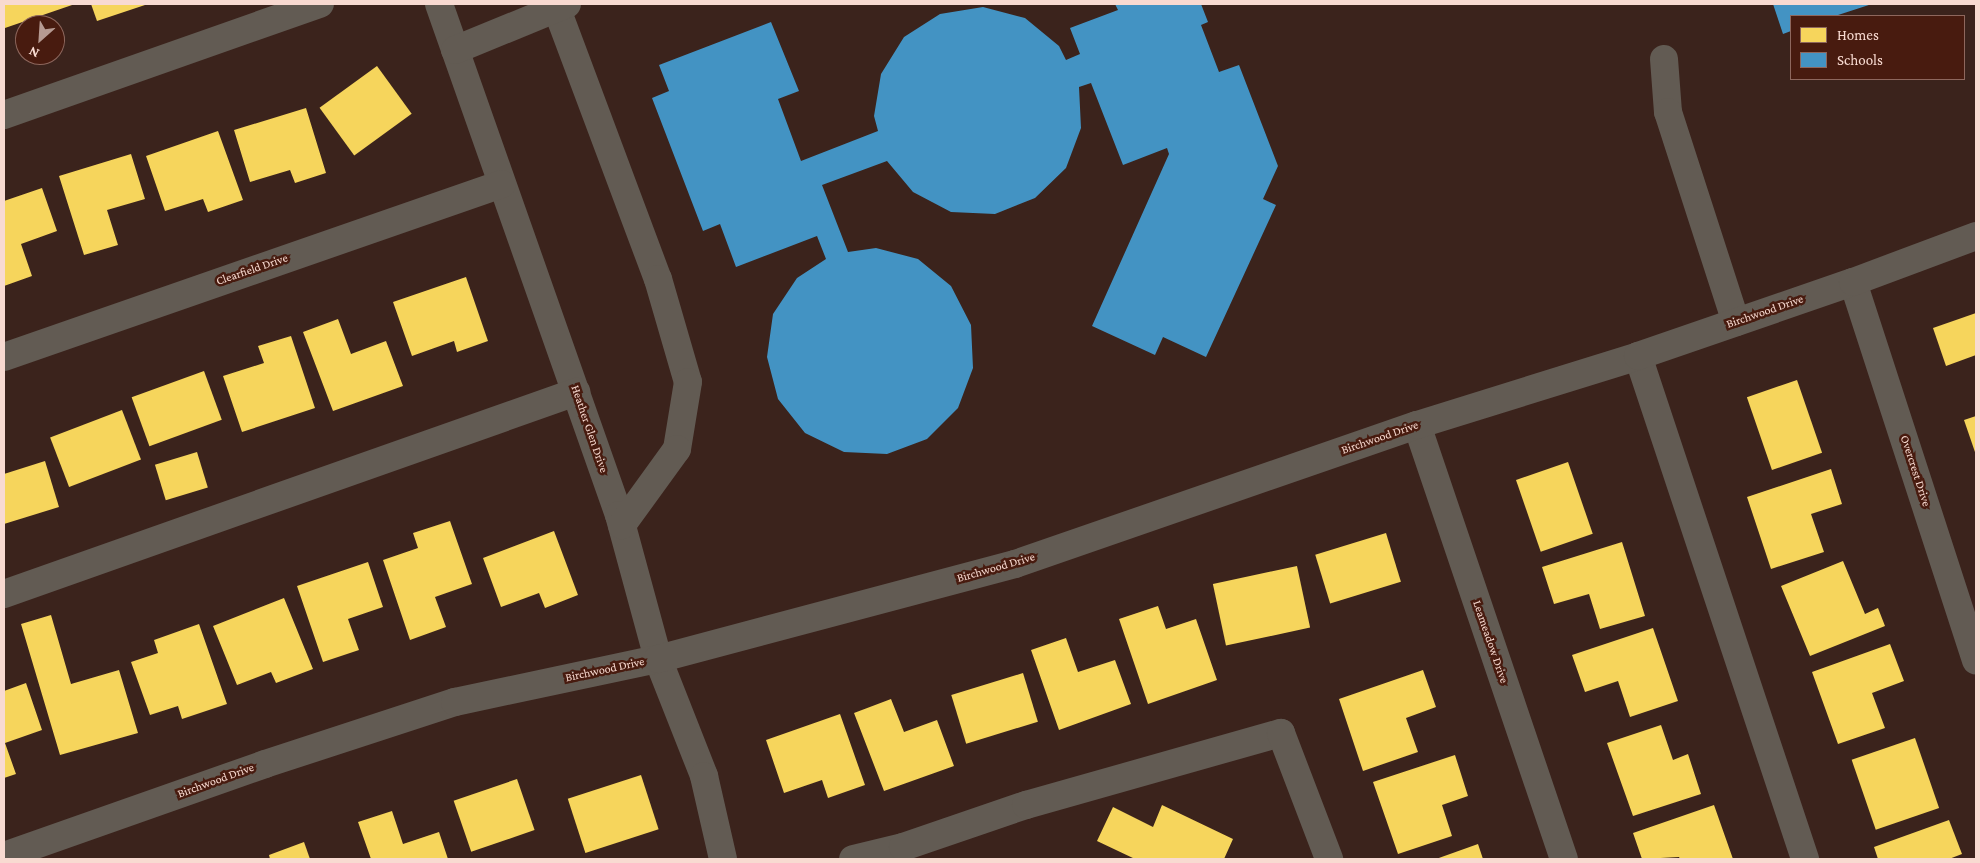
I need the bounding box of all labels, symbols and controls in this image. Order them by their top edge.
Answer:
north arrow [15,15,65,65]
legend [1790,15,1965,80]
text: Homes [1837,27,1879,43]
text: N [26,43,42,62]
text: Schools [1837,52,1883,68]
street label: Clearfield Drive [214,251,290,289]
street label: Birchwood Drive [1725,292,1805,332]
street label: Heather Glen Drive [567,383,611,475]
street label: Birchwood Drive [1340,418,1420,458]
street label: Overcrest Drive [1897,434,1933,508]
street label: Birchwood Drive [955,550,1037,586]
street label: Leameadow Drive [1469,599,1511,685]
street label: Birchwood Drive [564,655,646,685]
street label: Birchwood Drive [176,760,256,802]

